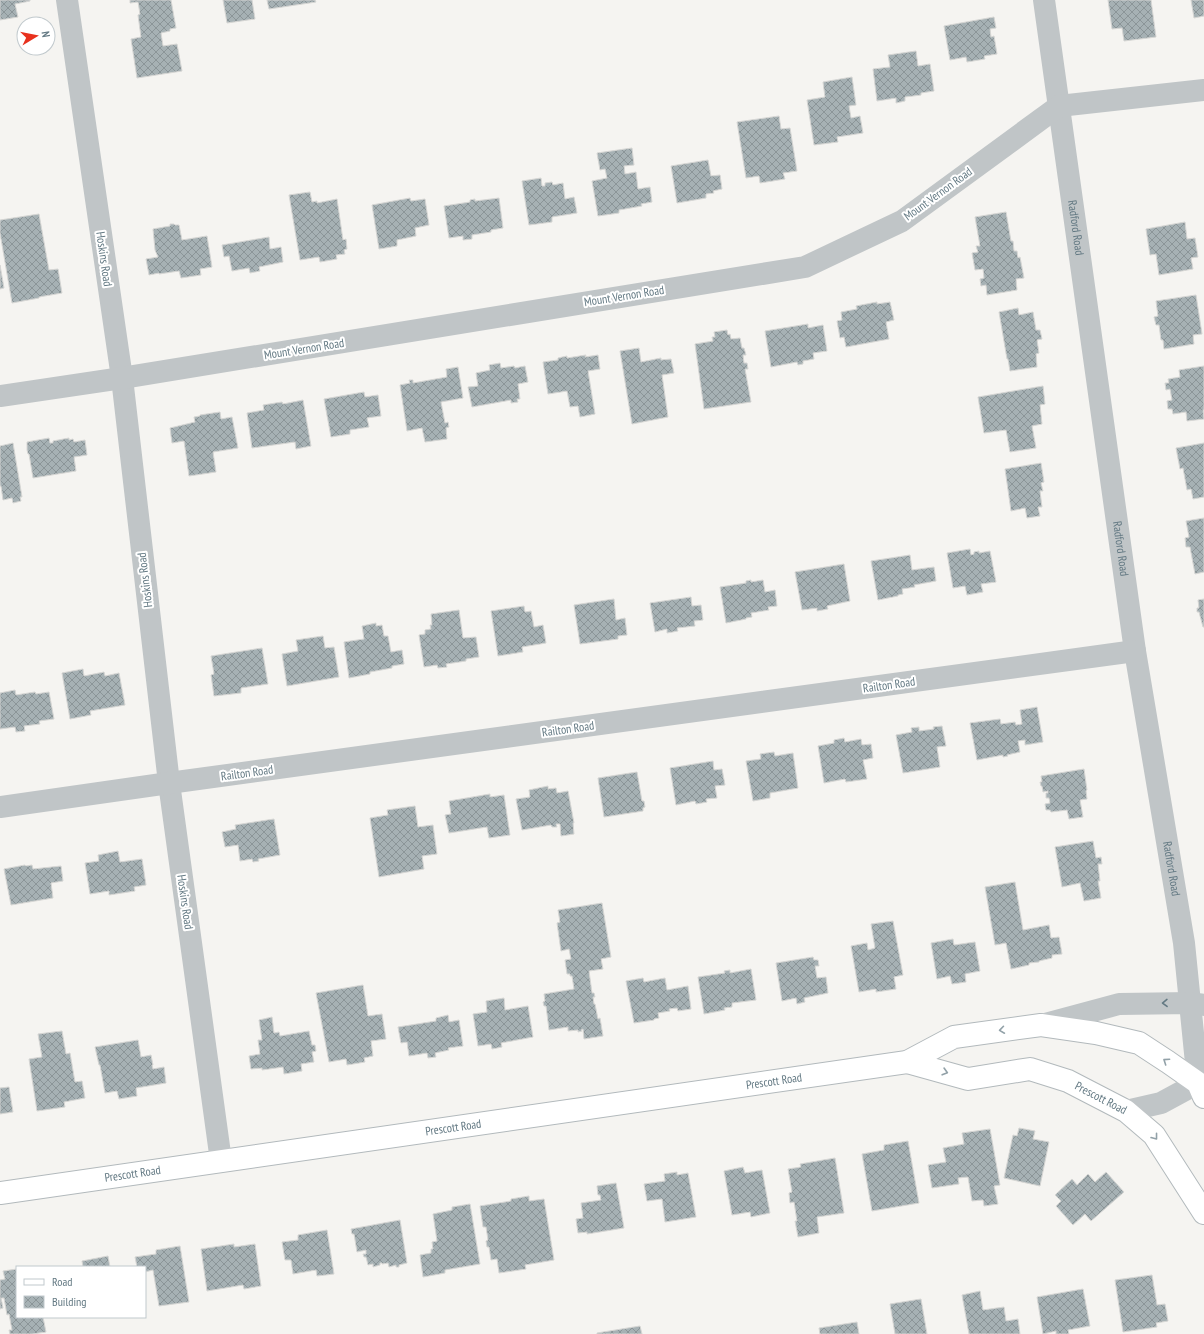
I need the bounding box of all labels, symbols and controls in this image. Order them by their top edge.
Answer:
north arrow [16,16,56,56]
text: N [38,30,53,38]
street label: Mount Vernon Road [901,164,975,223]
street label: Radford Road [1065,199,1088,256]
street label: Hoskins Road [93,231,116,287]
street label: Mount Vernon Road [583,282,665,309]
street label: Mount Vernon Road [263,335,345,362]
street label: Radford Road [1110,520,1132,577]
street label: Hoskins Road [134,552,155,608]
street label: Railton Road [862,673,916,696]
street label: Railton Road [541,717,595,740]
street label: Railton Road [220,761,274,784]
street label: Radford Road [1160,840,1184,897]
street label: Hoskins Road [174,874,197,930]
one-way arrow [1162,999,1168,1008]
one-way arrow [999,1025,1006,1034]
one-way arrow [1163,1058,1170,1066]
one-way arrow [941,1067,948,1076]
street label: Prescott Road [745,1069,803,1092]
street label: Prescott Road [1073,1078,1130,1117]
street label: Prescott Road [424,1116,482,1138]
one-way arrow [1150,1133,1157,1140]
street label: Prescott Road [104,1162,162,1185]
legend [16,1266,146,1318]
text: Road [52,1274,72,1289]
text: Building [52,1294,87,1309]

